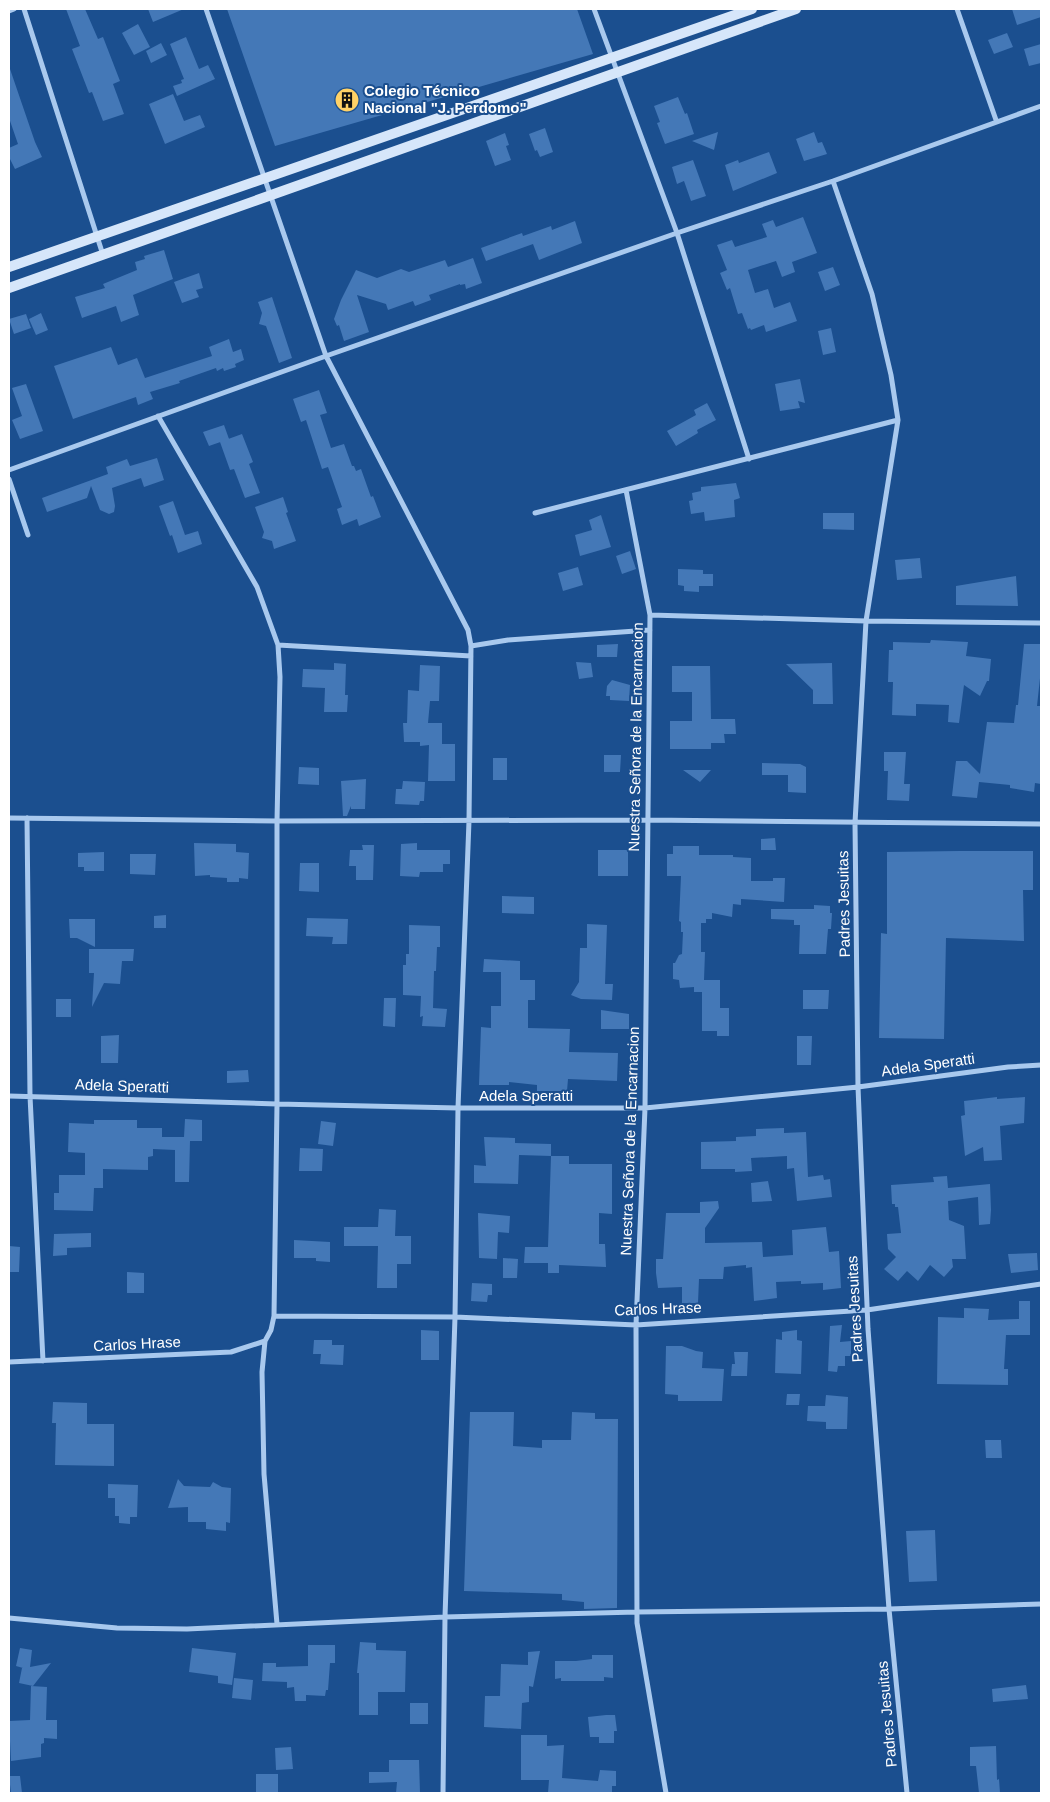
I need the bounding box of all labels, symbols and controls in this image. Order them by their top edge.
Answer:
place label: Colegio Técnico Nacional "J. Perdomo" [364,82,527,116]
building icon: Colegio Técnico Nacional "J. Perdomo" [334,87,360,113]
street label: Nuestra Señora de la Encarnacion [625,622,646,852]
street label: Padres Jesuitas [834,851,853,958]
street label: Nuestra Señora de la Encarnacion [617,1026,642,1256]
street label: Adela Speratti [880,1050,976,1079]
street label: Adela Speratti [75,1075,169,1096]
street label: Adela Speratti [479,1087,573,1104]
street label: Padres Jesuitas [843,1255,866,1363]
street label: Carlos Hrase [614,1298,702,1319]
street label: Carlos Hrase [93,1333,181,1354]
street label: Padres Jesuitas [873,1660,900,1768]

